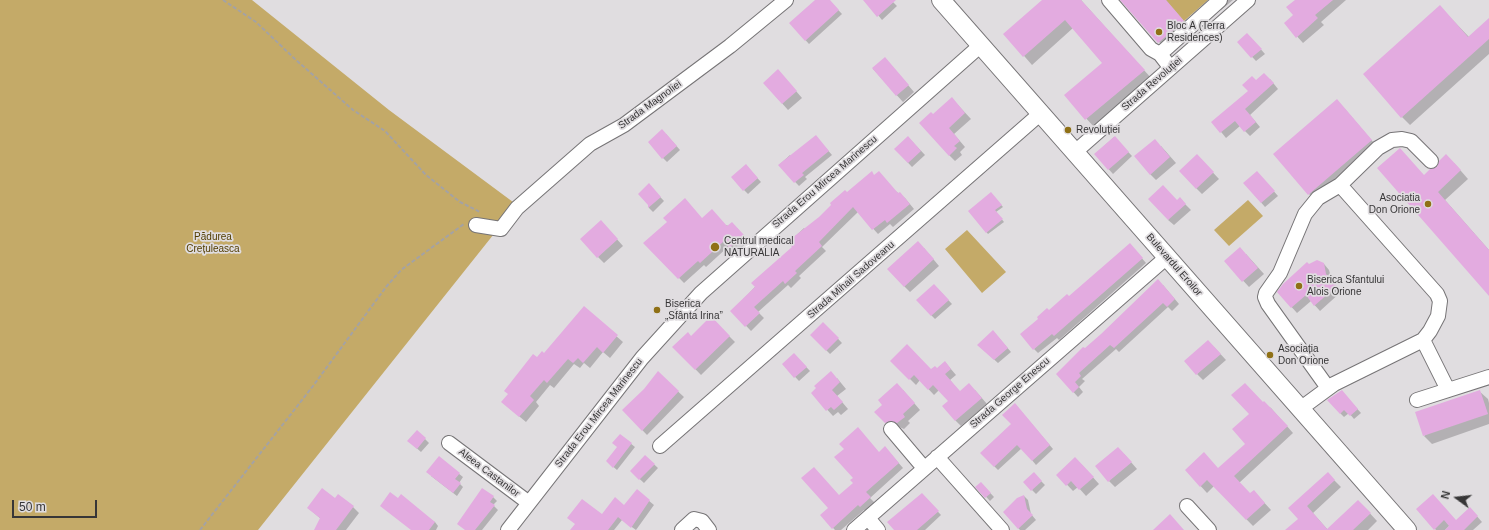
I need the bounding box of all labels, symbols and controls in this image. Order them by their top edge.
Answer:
place label: Bloc A (Terra Residences) [1167,20,1225,44]
marker: Bloc A (Terra Residences) [1154,27,1164,37]
street label: Strada Revoluției [1119,54,1185,114]
street label: Strada Magnoliei [616,78,684,132]
place label: Revoluției [1076,124,1120,136]
marker: Revoluției [1063,125,1073,135]
street label: Strada Erou Mircea Marinescu [770,133,880,231]
place label: Asociatia Don Orione [1369,192,1420,216]
marker: Asociatia Don Orione [1423,199,1433,209]
park label: Pădurea Crețuleasca [186,231,240,254]
street label: Bulevardul Eroilor [1144,231,1204,299]
place label: Centrul medical NATURALIA [724,235,793,258]
street label: Strada Mihail Sadoveanu [805,239,897,321]
marker: Centrul medical NATURALIA [709,241,721,253]
place label: Biserica Sfantului Alois Orione [1307,274,1384,298]
marker: Biserica Sfantului Alois Orione [1294,281,1304,291]
place label: Biserica „Sfânta Irina” [665,298,723,322]
marker: Biserica „Sfânta Irina” [652,305,662,315]
place label: Asociația Don Orione [1278,343,1329,366]
marker: Asociația Don Orione [1265,350,1275,360]
street label: Strada George Enescu [968,355,1052,431]
street label: Strada Erou Mircea Marinescu [553,356,645,470]
street label: Aleea Castanilor [456,446,522,500]
north arrow [1437,478,1477,518]
text: N [1439,490,1452,500]
scale bar [14,492,99,518]
text: 50 m [19,500,46,514]

